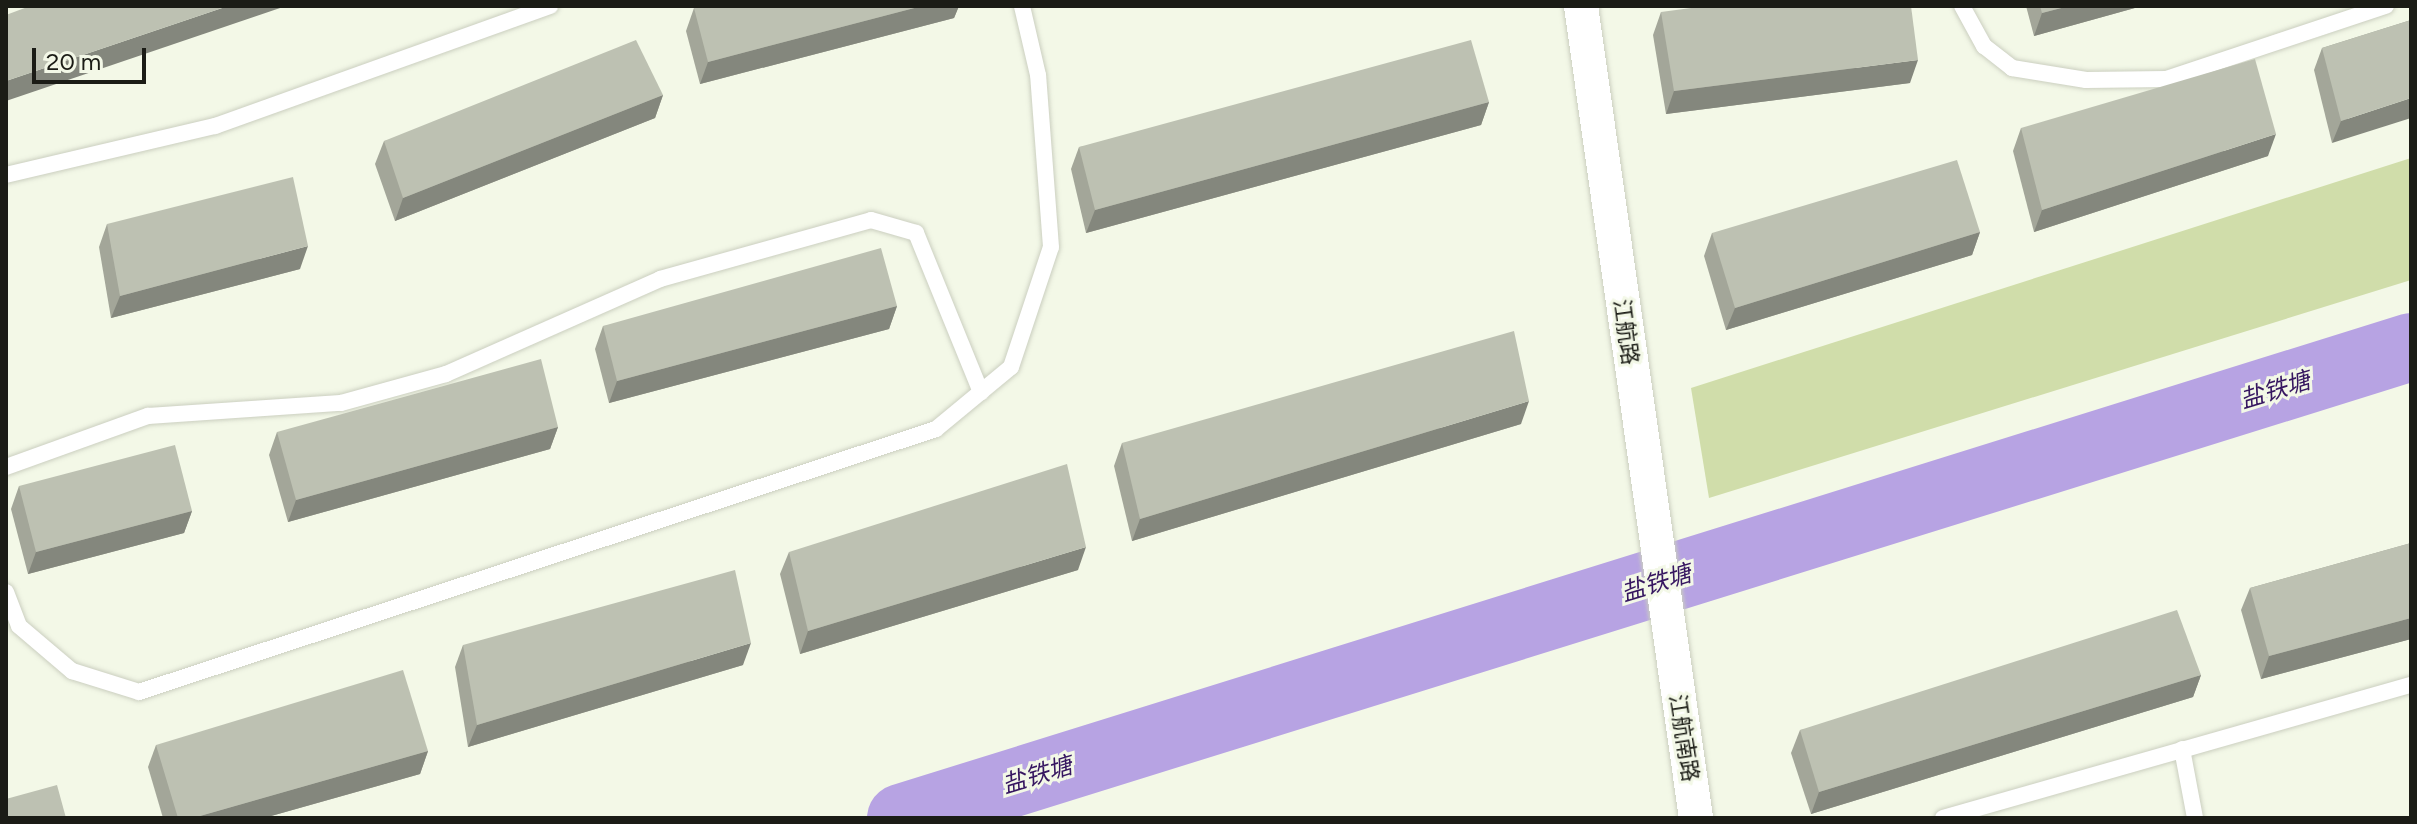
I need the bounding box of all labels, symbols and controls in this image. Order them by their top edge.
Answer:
scale bar [36,32,150,82]
text: 20 m [46,47,101,76]
street label: 江航路 [1608,297,1644,367]
water label: 盐铁塘 [2236,366,2314,414]
water label: 盐铁塘 [1617,559,1695,607]
street label: 江航南路 [1664,692,1704,784]
water label: 盐铁塘 [998,751,1076,799]

